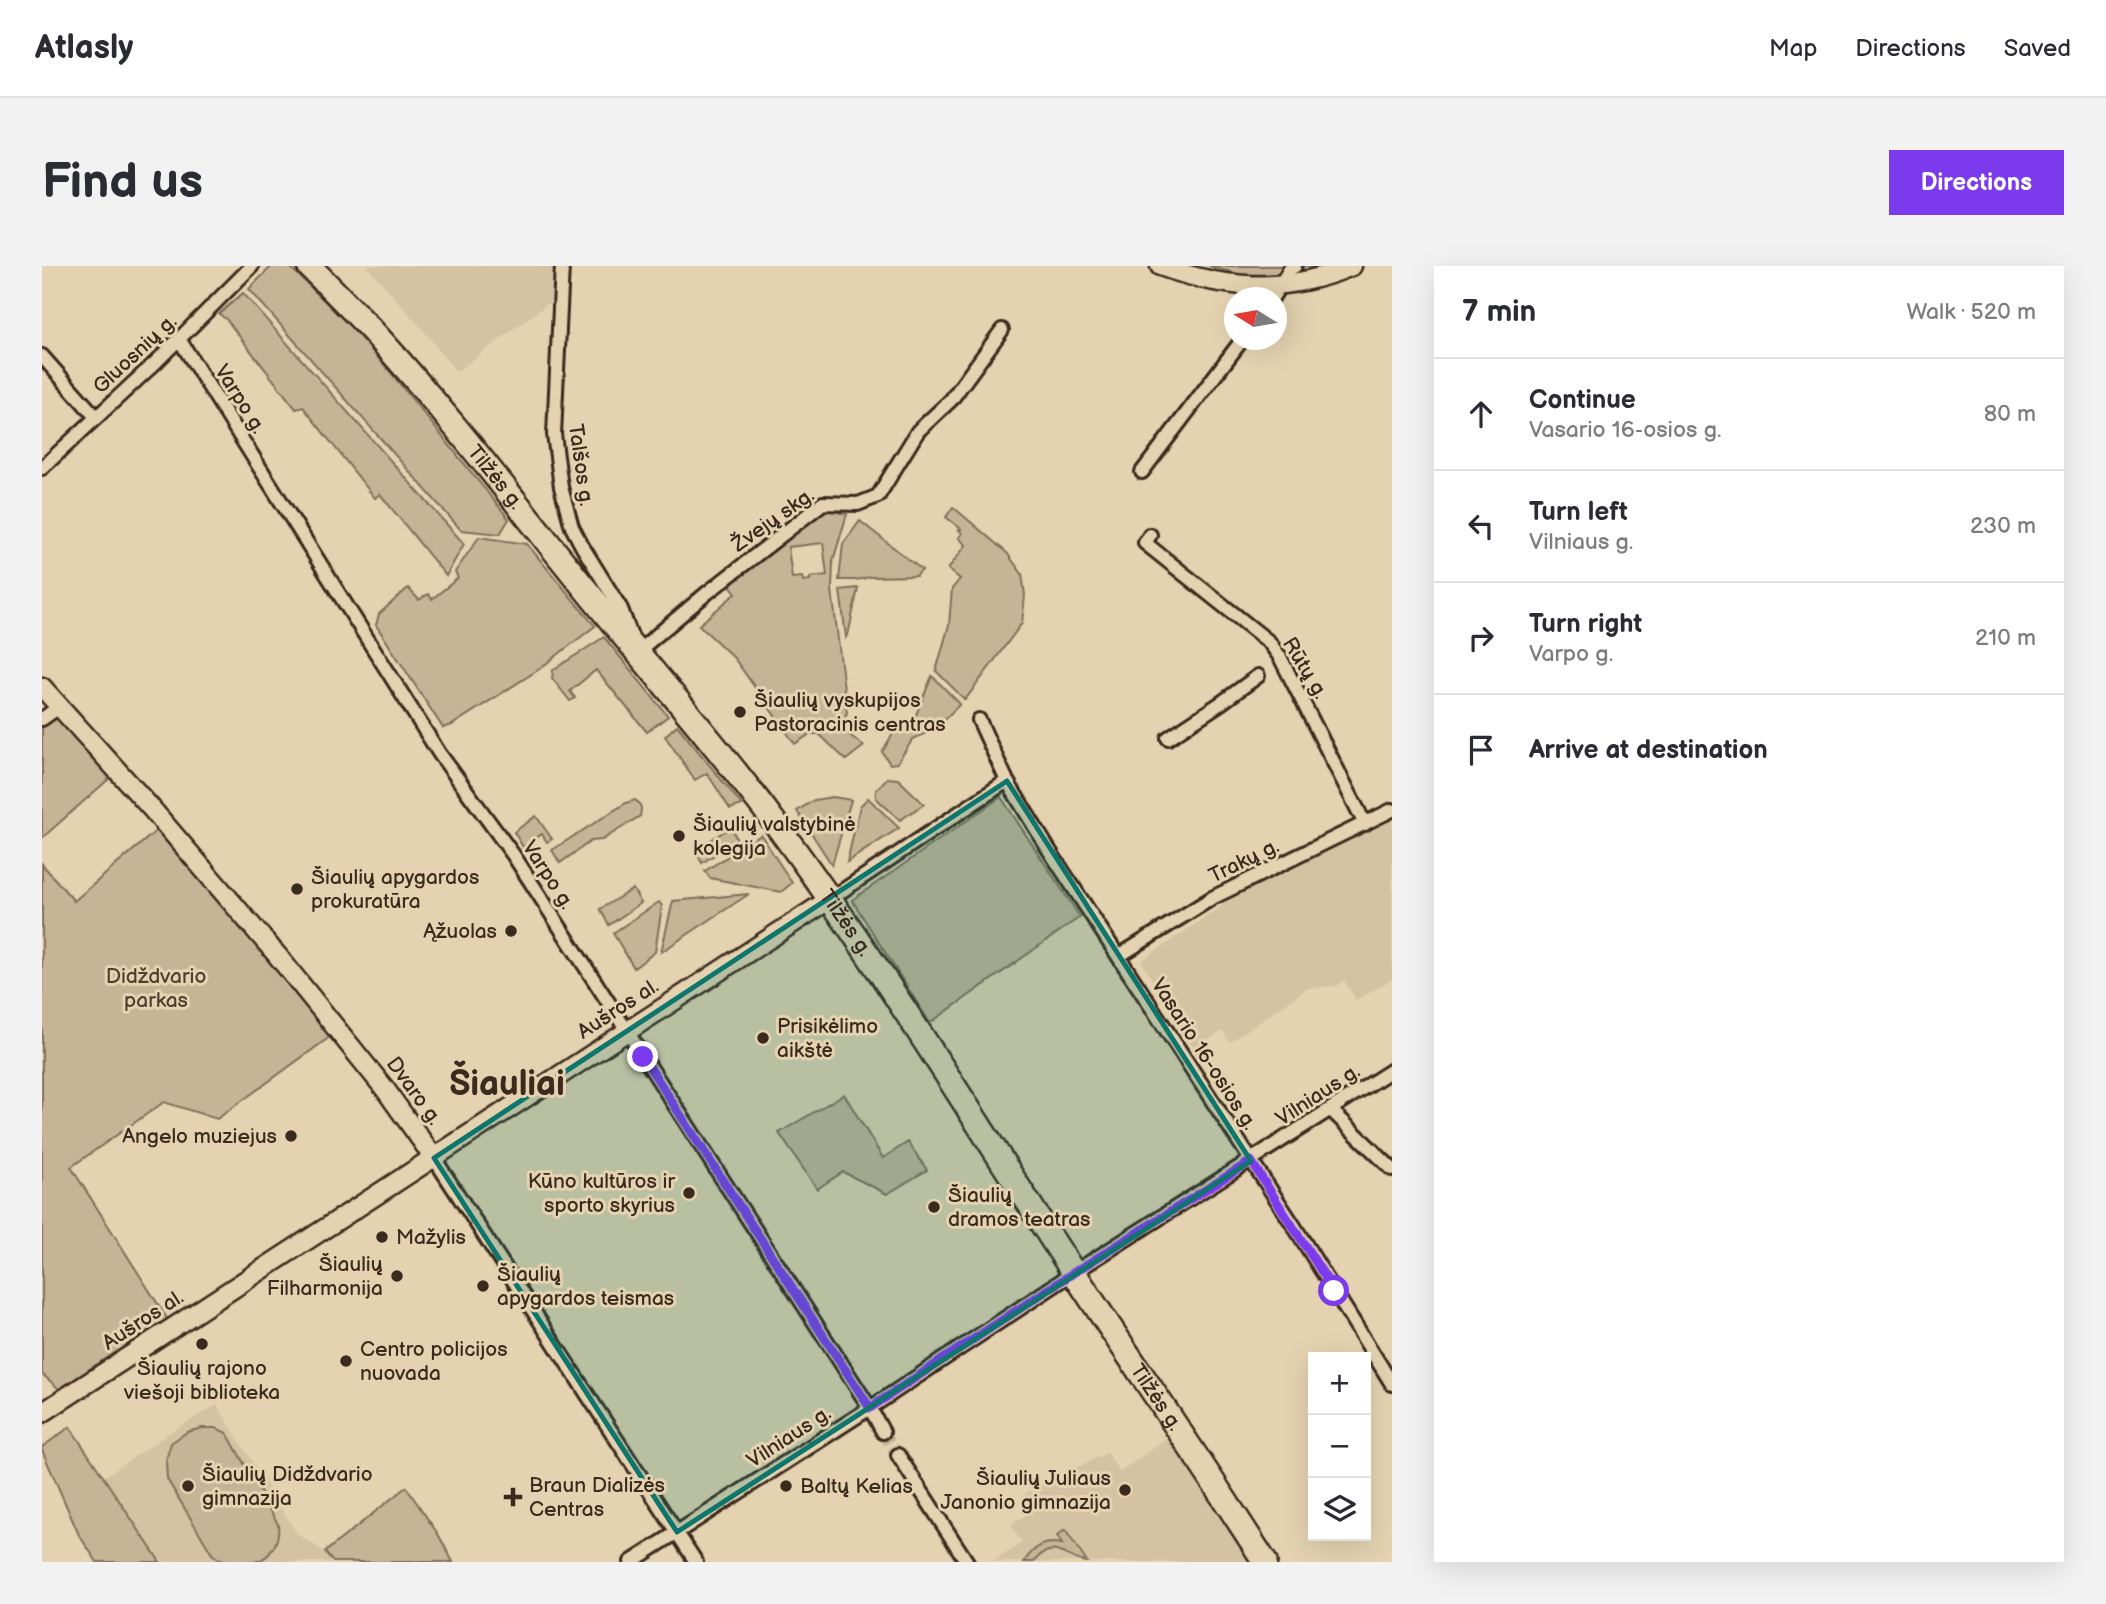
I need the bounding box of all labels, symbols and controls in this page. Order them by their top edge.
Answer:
text: Atlasly [35,28,133,68]
text: Map [1769,34,1817,63]
text: Directions [1855,34,1966,63]
text: Saved [2004,34,2071,63]
button: Directions [1889,150,2064,215]
text: Find us [42,153,203,212]
north arrow [1224,287,1287,350]
text: 7 min [1462,294,1536,330]
text: Walk · 520 m [1906,298,2036,326]
street label: Gluosnių g. [88,309,182,399]
street label: Varpo g. [209,360,271,438]
text: Continue [1529,385,1636,416]
icon: ahead [1462,395,1500,433]
text: 80 m [1984,400,2036,428]
text: Vasario 16-osios g. [1529,416,1721,444]
street label: Talšos g. [563,422,599,508]
street label: Tilžės g. [462,440,529,514]
street label: Žvejų skg. [726,483,819,558]
text: Turn left [1529,497,1628,528]
icon: left [1462,507,1500,545]
text: 230 m [1970,512,2036,540]
text: Vilniaus g. [1529,528,1633,556]
text: Turn right [1529,609,1642,640]
icon: right [1462,619,1500,657]
text: 210 m [1975,624,2036,652]
street label: Rūtų g. [1277,633,1333,703]
text: Varpo g. [1529,640,1613,668]
place label: Šiaulių vyskupijos Pastoracinis centras [754,688,946,737]
marker: Šiaulių vyskupijos Pastoracinis centras [732,704,748,720]
icon: arrive [1462,731,1500,769]
text: Arrive at destination [1529,735,1768,766]
place label: Šiaulių valstybinė kolegija [693,812,856,861]
marker: Šiaulių valstybinė kolegija [671,828,687,844]
street label: Trakų g. [1205,833,1283,889]
street label: Varpo g. [517,836,579,914]
place label: Šiaulių apygardos prokuratūra [311,865,479,914]
marker: Šiaulių apygardos prokuratūra [289,881,305,897]
street label: Tilžės g. [814,884,878,961]
place label: Ąžuolas [423,919,497,944]
marker: Ąžuolas [503,923,519,939]
park label: Didždvario parkas [106,964,206,1013]
street label: Aušros al. [573,974,663,1044]
street label: Vasario 16-osios g. [1146,974,1262,1134]
place label: Prisikėlimo aikštė [777,1014,878,1063]
marker: Prisikėlimo aikštė [755,1030,771,1046]
route end [627,1041,658,1072]
street label: Dvaro g. [381,1052,447,1130]
street label: Vilniaus g. [1271,1059,1365,1131]
district label: Šiauliai [449,1060,565,1106]
place label: Angelo muziejus [122,1124,277,1149]
marker: Angelo muziejus [283,1128,299,1144]
place label: Kūno kultūros ir sporto skyrius [528,1169,675,1218]
place label: Šiaulių dramos teatras [948,1183,1091,1232]
marker: Kūno kultūros ir sporto skyrius [681,1185,697,1201]
marker: Šiaulių dramos teatras [926,1199,942,1215]
place label: Mažylis [396,1225,466,1250]
marker: Mažylis [374,1229,390,1245]
place label: Šiaulių Filharmonija [267,1252,383,1301]
place label: Šiaulių apygardos teismas [497,1262,674,1311]
marker: Šiaulių Filharmonija [389,1268,405,1284]
route start [1318,1275,1349,1306]
marker: Šiaulių apygardos teismas [475,1278,491,1294]
street label: Aušros al. [98,1285,188,1355]
marker: Šiaulių rajono viešoji biblioteka [194,1336,210,1352]
place label: Centro policijos nuovada [360,1337,508,1386]
map controls [1308,1352,1371,1541]
button: + [1308,1352,1371,1415]
marker: Centro policijos nuovada [338,1353,354,1369]
place label: Šiaulių rajono viešoji biblioteka [123,1356,280,1405]
street label: Tilžės g. [1125,1359,1188,1435]
street label: Vilniaus g. [742,1401,836,1473]
button: − [1308,1415,1371,1478]
place label: Šiaulių Didždvario gimnazija [202,1462,373,1511]
place label: Šiaulių Juliaus Janonio gimnazija [940,1466,1111,1515]
place label: Braun Dializės Centras [529,1473,665,1522]
place label: Baltų Kelias [800,1474,913,1499]
marker: Šiaulių Didždvario gimnazija [180,1478,196,1494]
marker: Baltų Kelias [778,1478,794,1494]
button: layers [1308,1478,1371,1541]
marker: Šiaulių Juliaus Janonio gimnazija [1117,1482,1133,1498]
marker: Braun Dializės Centras [503,1487,523,1507]

